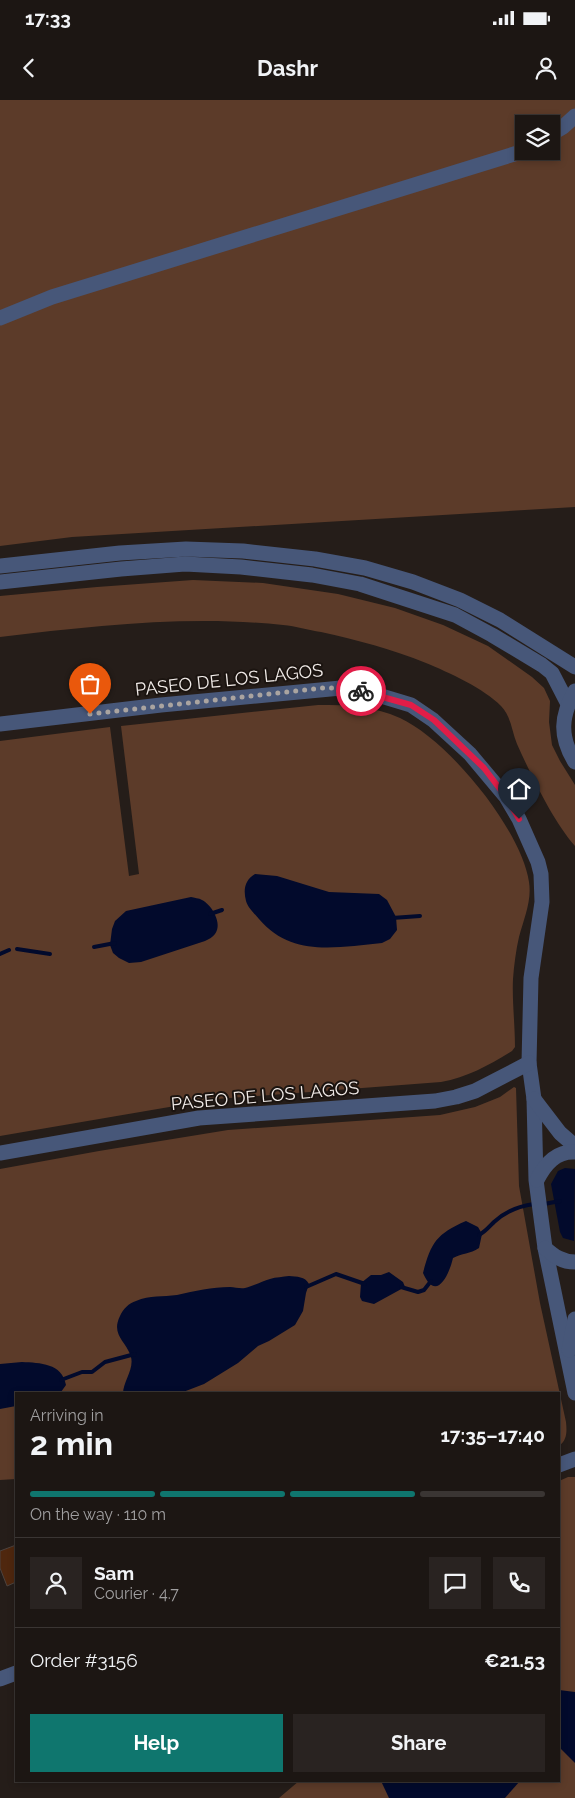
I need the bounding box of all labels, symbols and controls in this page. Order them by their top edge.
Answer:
text: 17:33 [25,7,71,29]
icon: back [15,54,43,82]
icon: person [532,54,560,82]
text: Dashr [257,55,318,81]
map controls [515,115,560,160]
button: layers [515,115,560,160]
street label: PASEO DE LOS LAGOS [134,659,324,700]
pin [69,663,111,714]
courier [336,666,386,716]
icon: bag [76,670,104,698]
icon: bike [347,677,375,705]
pin [498,768,540,819]
icon: home [505,775,533,803]
street label: PASEO DE LOS LAGOS [170,1077,360,1114]
text: Arriving in [30,1406,104,1425]
text: 17:35–17:40 [440,1424,545,1446]
text: 2 min [30,1425,113,1462]
text: On the way · 110 m [30,1505,166,1524]
button: person [30,1557,82,1609]
button: chat [429,1557,481,1609]
button: phone [493,1557,545,1609]
text: Sam [94,1562,134,1584]
text: Courier · 4.7 [94,1584,179,1603]
text: Order #3156 [30,1649,138,1671]
text: €21.53 [484,1649,545,1671]
button: Help [30,1714,283,1772]
button: Share [293,1714,545,1772]

